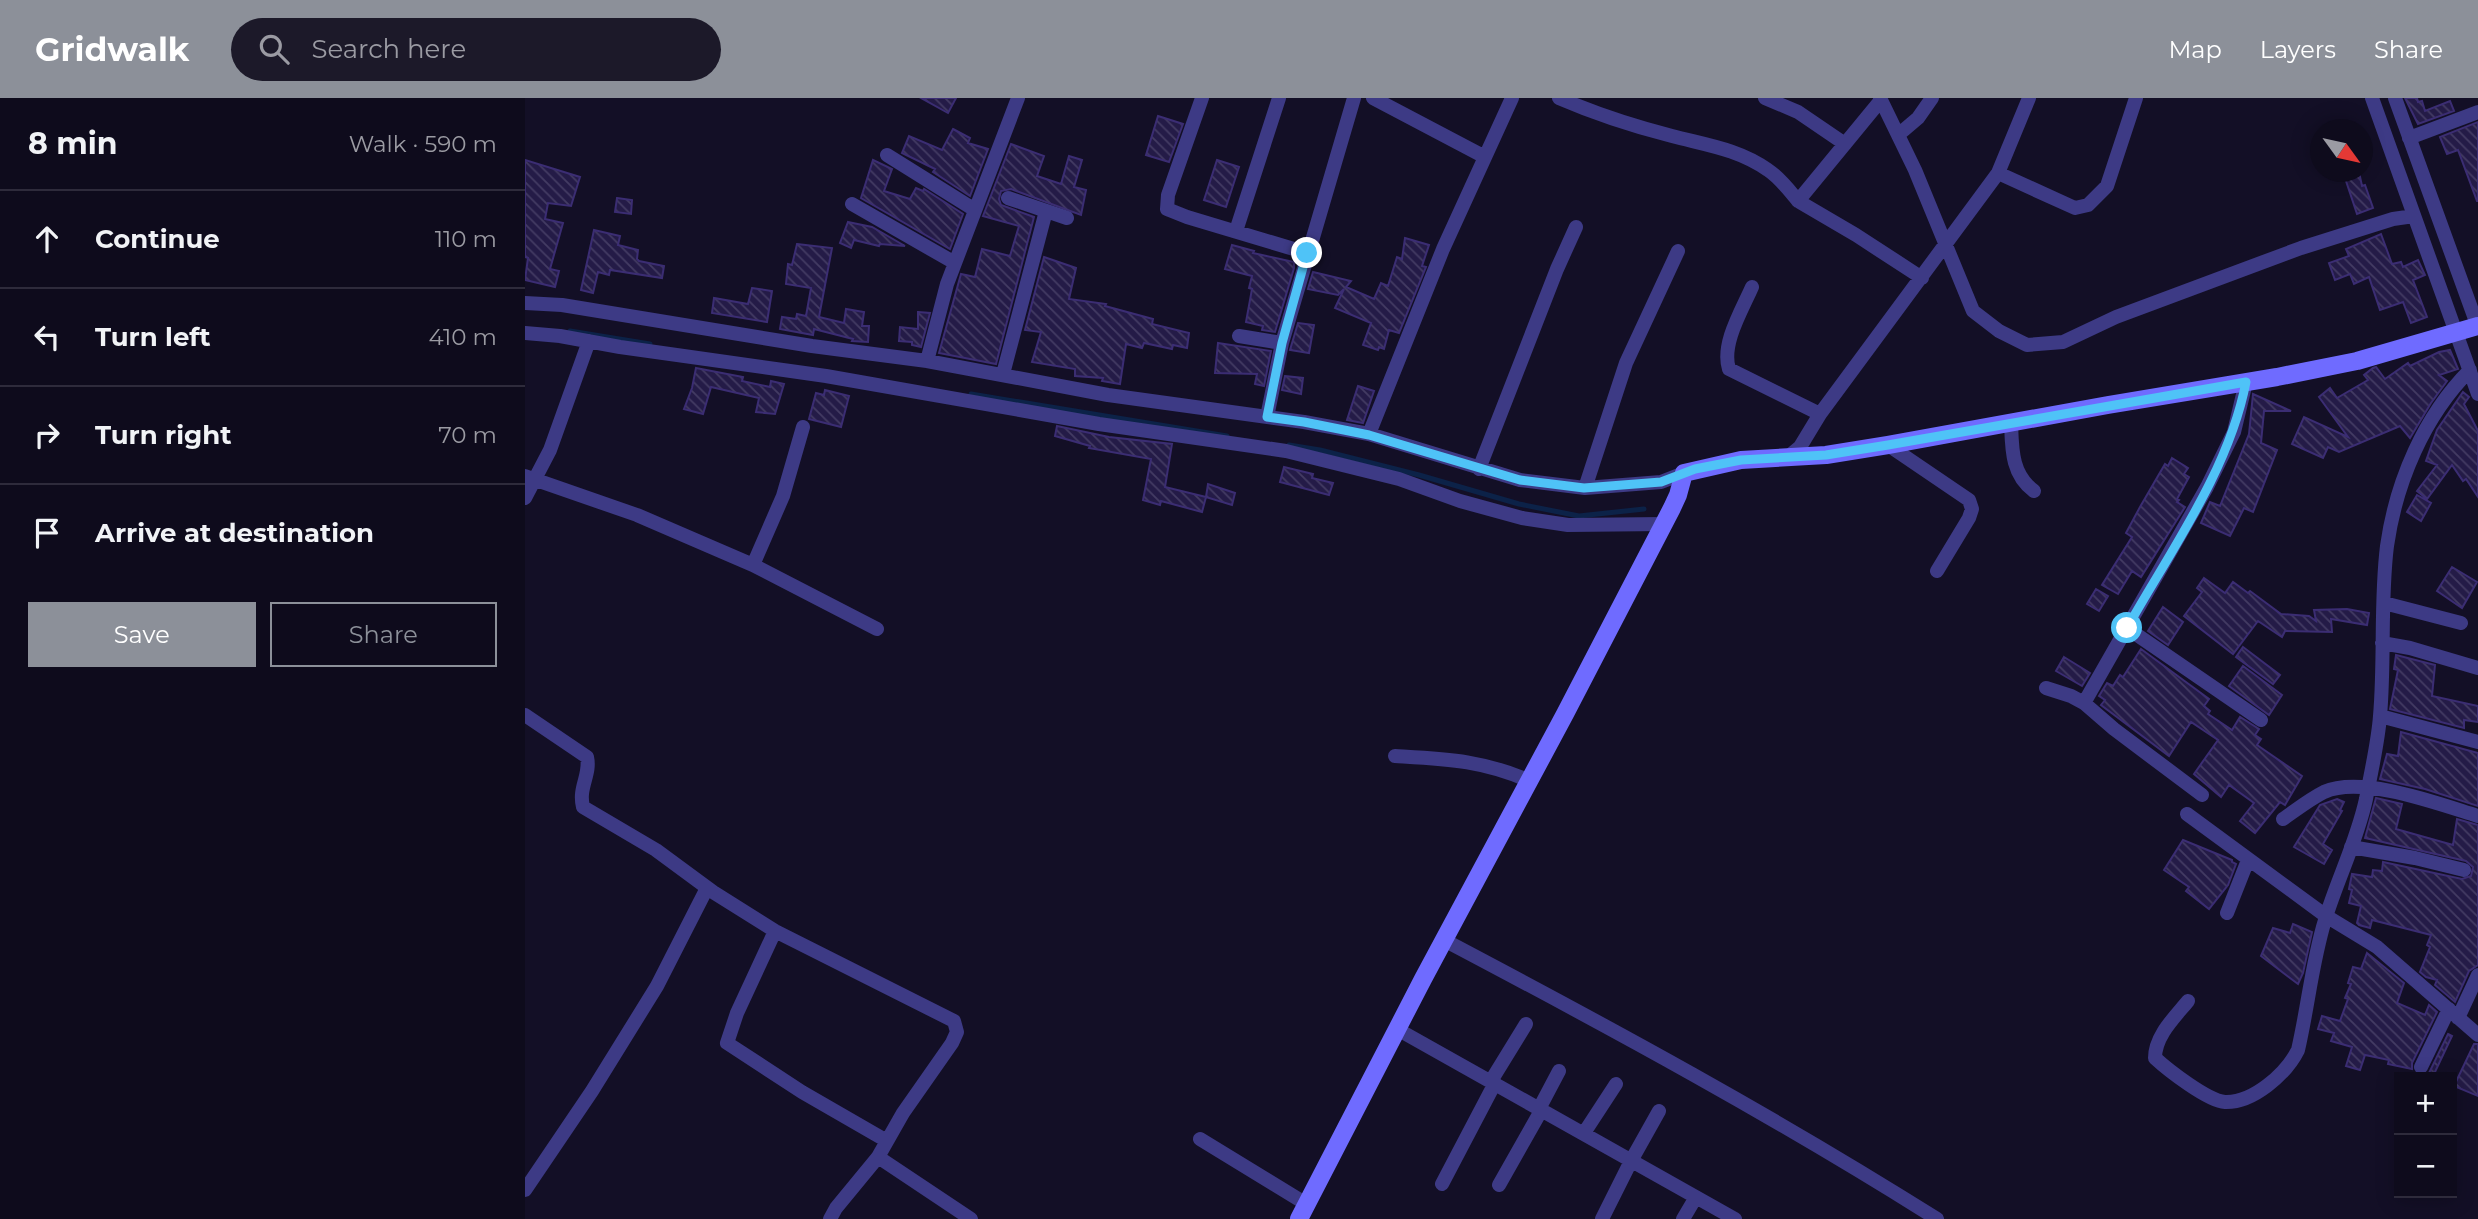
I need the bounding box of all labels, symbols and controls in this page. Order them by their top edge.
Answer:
search box [231,18,721,81]
text: Gridwalk [35,29,189,69]
icon: search [255,30,293,68]
text: Search here [311,33,466,65]
text: Map [2168,35,2222,64]
text: Layers [2260,35,2336,64]
text: Share [2374,35,2443,64]
north arrow [2310,119,2373,182]
text: 8 min [28,125,118,162]
text: Walk · 590 m [349,130,497,158]
icon: ahead [28,220,66,258]
text: Continue [95,223,220,255]
text: 110 m [435,225,497,253]
route end [1291,237,1322,268]
icon: left [28,318,66,356]
text: Turn left [95,321,211,353]
text: 410 m [428,323,497,351]
icon: right [28,416,66,454]
text: Turn right [95,419,231,451]
text: 70 m [438,421,497,449]
icon: arrive [28,514,66,552]
text: Arrive at destination [95,517,374,549]
button: Save [28,602,256,667]
button: Share [270,602,497,667]
route start [2111,612,2142,643]
map controls [2394,1072,2457,1198]
button: + [2394,1072,2457,1135]
button: − [2394,1135,2457,1198]

